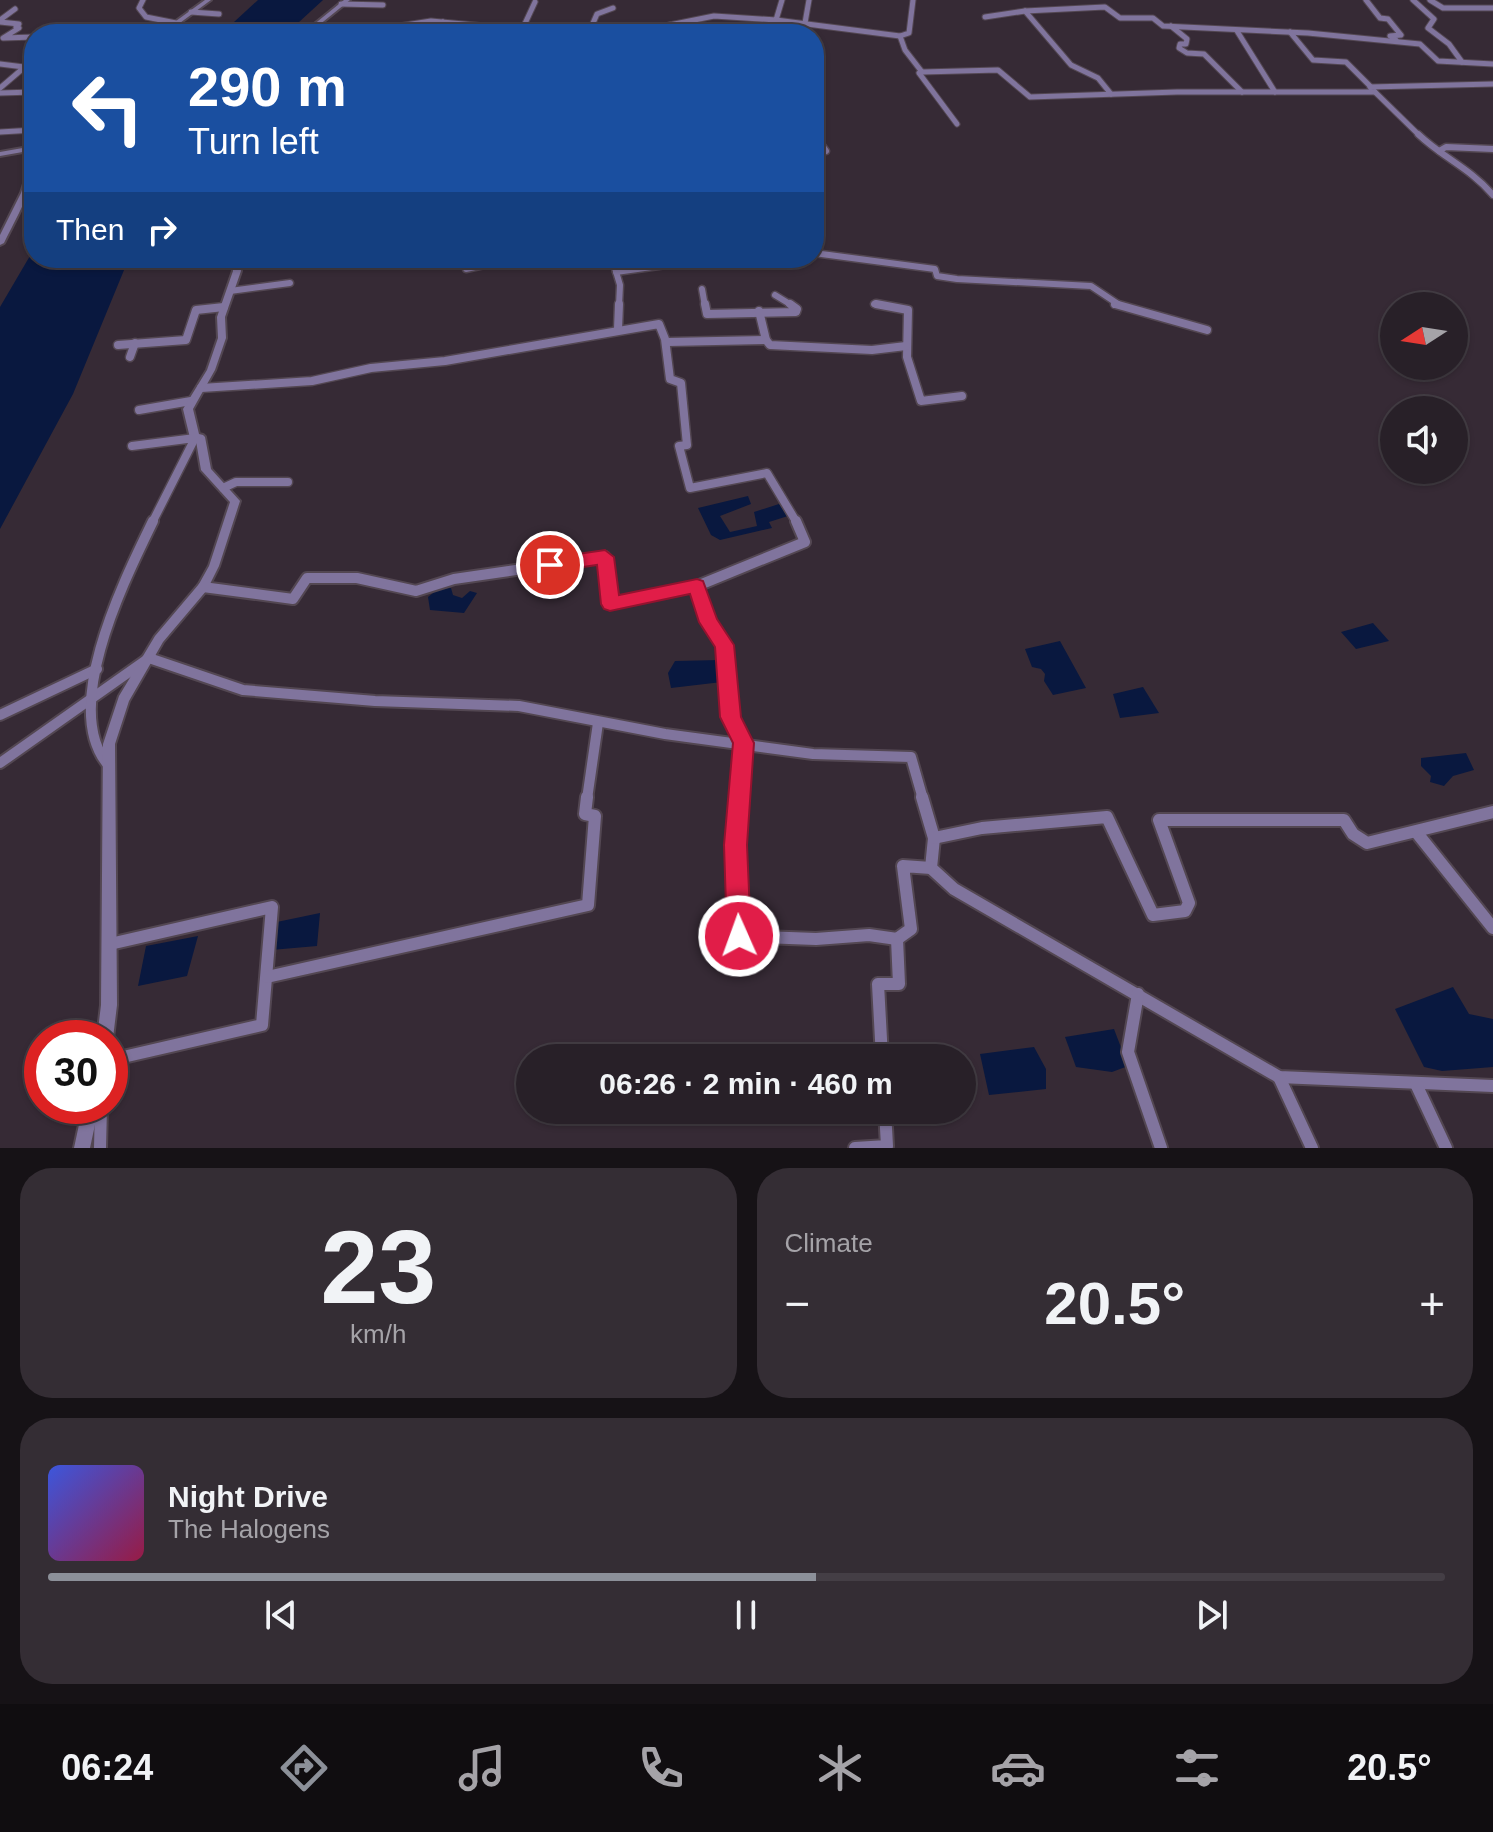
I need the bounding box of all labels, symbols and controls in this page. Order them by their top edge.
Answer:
text: 290 m [188,55,347,118]
icon: left [56,56,160,160]
text: Turn left [188,121,319,162]
icon: right [140,208,184,252]
text: Then [56,213,124,246]
north arrow [1380,292,1468,380]
map controls [1380,292,1468,484]
button: sound [1380,396,1468,484]
pin [516,531,584,599]
icon: arrive [528,543,572,587]
position arrow [697,894,781,978]
speed limit sign: 30 [24,1020,128,1124]
text: 06:26 · 2 min · 460 m [599,1067,893,1100]
text: 23 [320,1209,436,1325]
text: Climate [785,1228,873,1258]
text: 20.5° [1044,1270,1185,1337]
text: − [785,1279,810,1328]
text: + [1419,1279,1445,1328]
text: km/h [350,1319,406,1349]
text: Night Drive [168,1480,328,1513]
text: The Halogens [168,1514,330,1544]
icon: previous [259,1593,303,1637]
icon: pause [724,1593,768,1637]
icon: next [1190,1593,1234,1637]
icon: directions [276,1740,332,1796]
icon: music [454,1740,510,1796]
icon: phone [633,1740,689,1796]
icon: climate [812,1740,868,1796]
icon: car [990,1740,1046,1796]
icon: filters [1169,1740,1225,1796]
text: 06:24 [61,1747,153,1788]
text: 20.5° [1347,1747,1432,1788]

